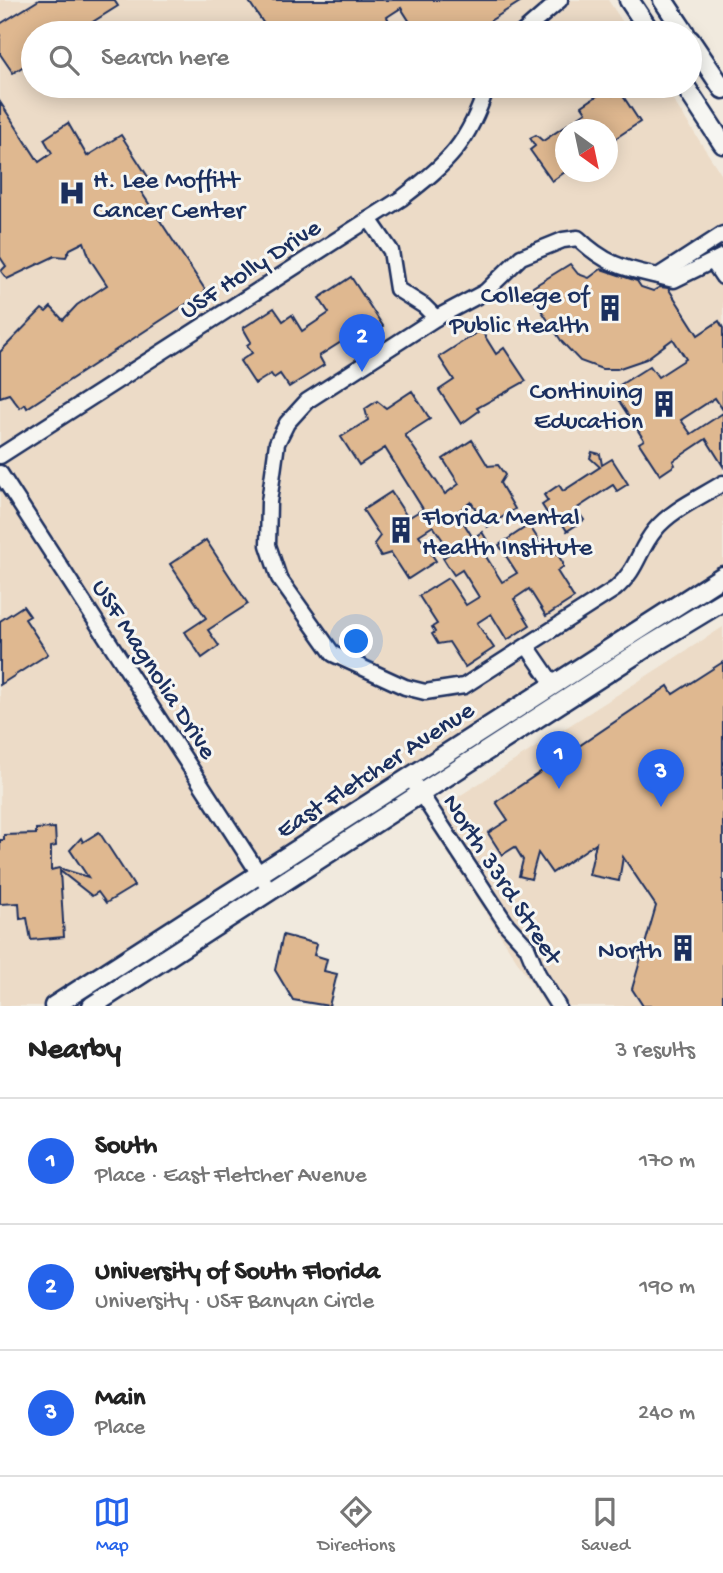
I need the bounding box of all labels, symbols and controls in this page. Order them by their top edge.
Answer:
search box [21,21,702,98]
icon: search [45,41,83,79]
text: Search here [101,44,229,75]
north arrow [555,119,618,182]
place label: H. Lee Moffitt Cancer Center [93,167,247,228]
hospital icon: H. Lee Moffitt Cancer Center [57,178,87,208]
street label: USF Holly Drive [175,213,328,328]
place label: College of Public Health [448,282,591,343]
building icon: College of Public Health [595,293,625,323]
pin: 2 [339,314,385,372]
place label: Continuing Education [529,378,644,439]
building icon: Continuing Education [649,389,679,419]
place label: Florida Mental Health Institute [421,504,593,565]
building icon: Florida Mental Health Institute [386,515,416,545]
street label: USF Magnolia Drive [83,575,222,767]
your location [339,624,373,658]
street label: East Fletcher Avenue [272,696,482,847]
pin: 1 [536,731,582,789]
pin: 3 [638,749,684,807]
street label: North 33rd Street [433,789,568,974]
building icon: North [668,933,698,963]
place label: North [598,937,662,968]
text: Nearby [28,1034,121,1069]
text: 3 results [615,1038,695,1065]
text: South [95,1132,157,1163]
text: 1 [46,1148,56,1175]
text: 170 m [639,1148,695,1175]
text: Place · East Fletcher Avenue [95,1163,367,1190]
text: University of South Florida [95,1258,380,1289]
text: 2 [45,1274,57,1301]
text: 190 m [639,1274,695,1301]
text: University · USF Banyan Circle [95,1289,374,1316]
text: Main [95,1384,145,1415]
text: 3 [45,1400,57,1427]
text: 240 m [638,1400,695,1427]
text: Place [95,1415,145,1442]
tab: Map [93,1493,131,1558]
tab: Directions [318,1493,395,1558]
tab: Saved [581,1493,630,1558]

